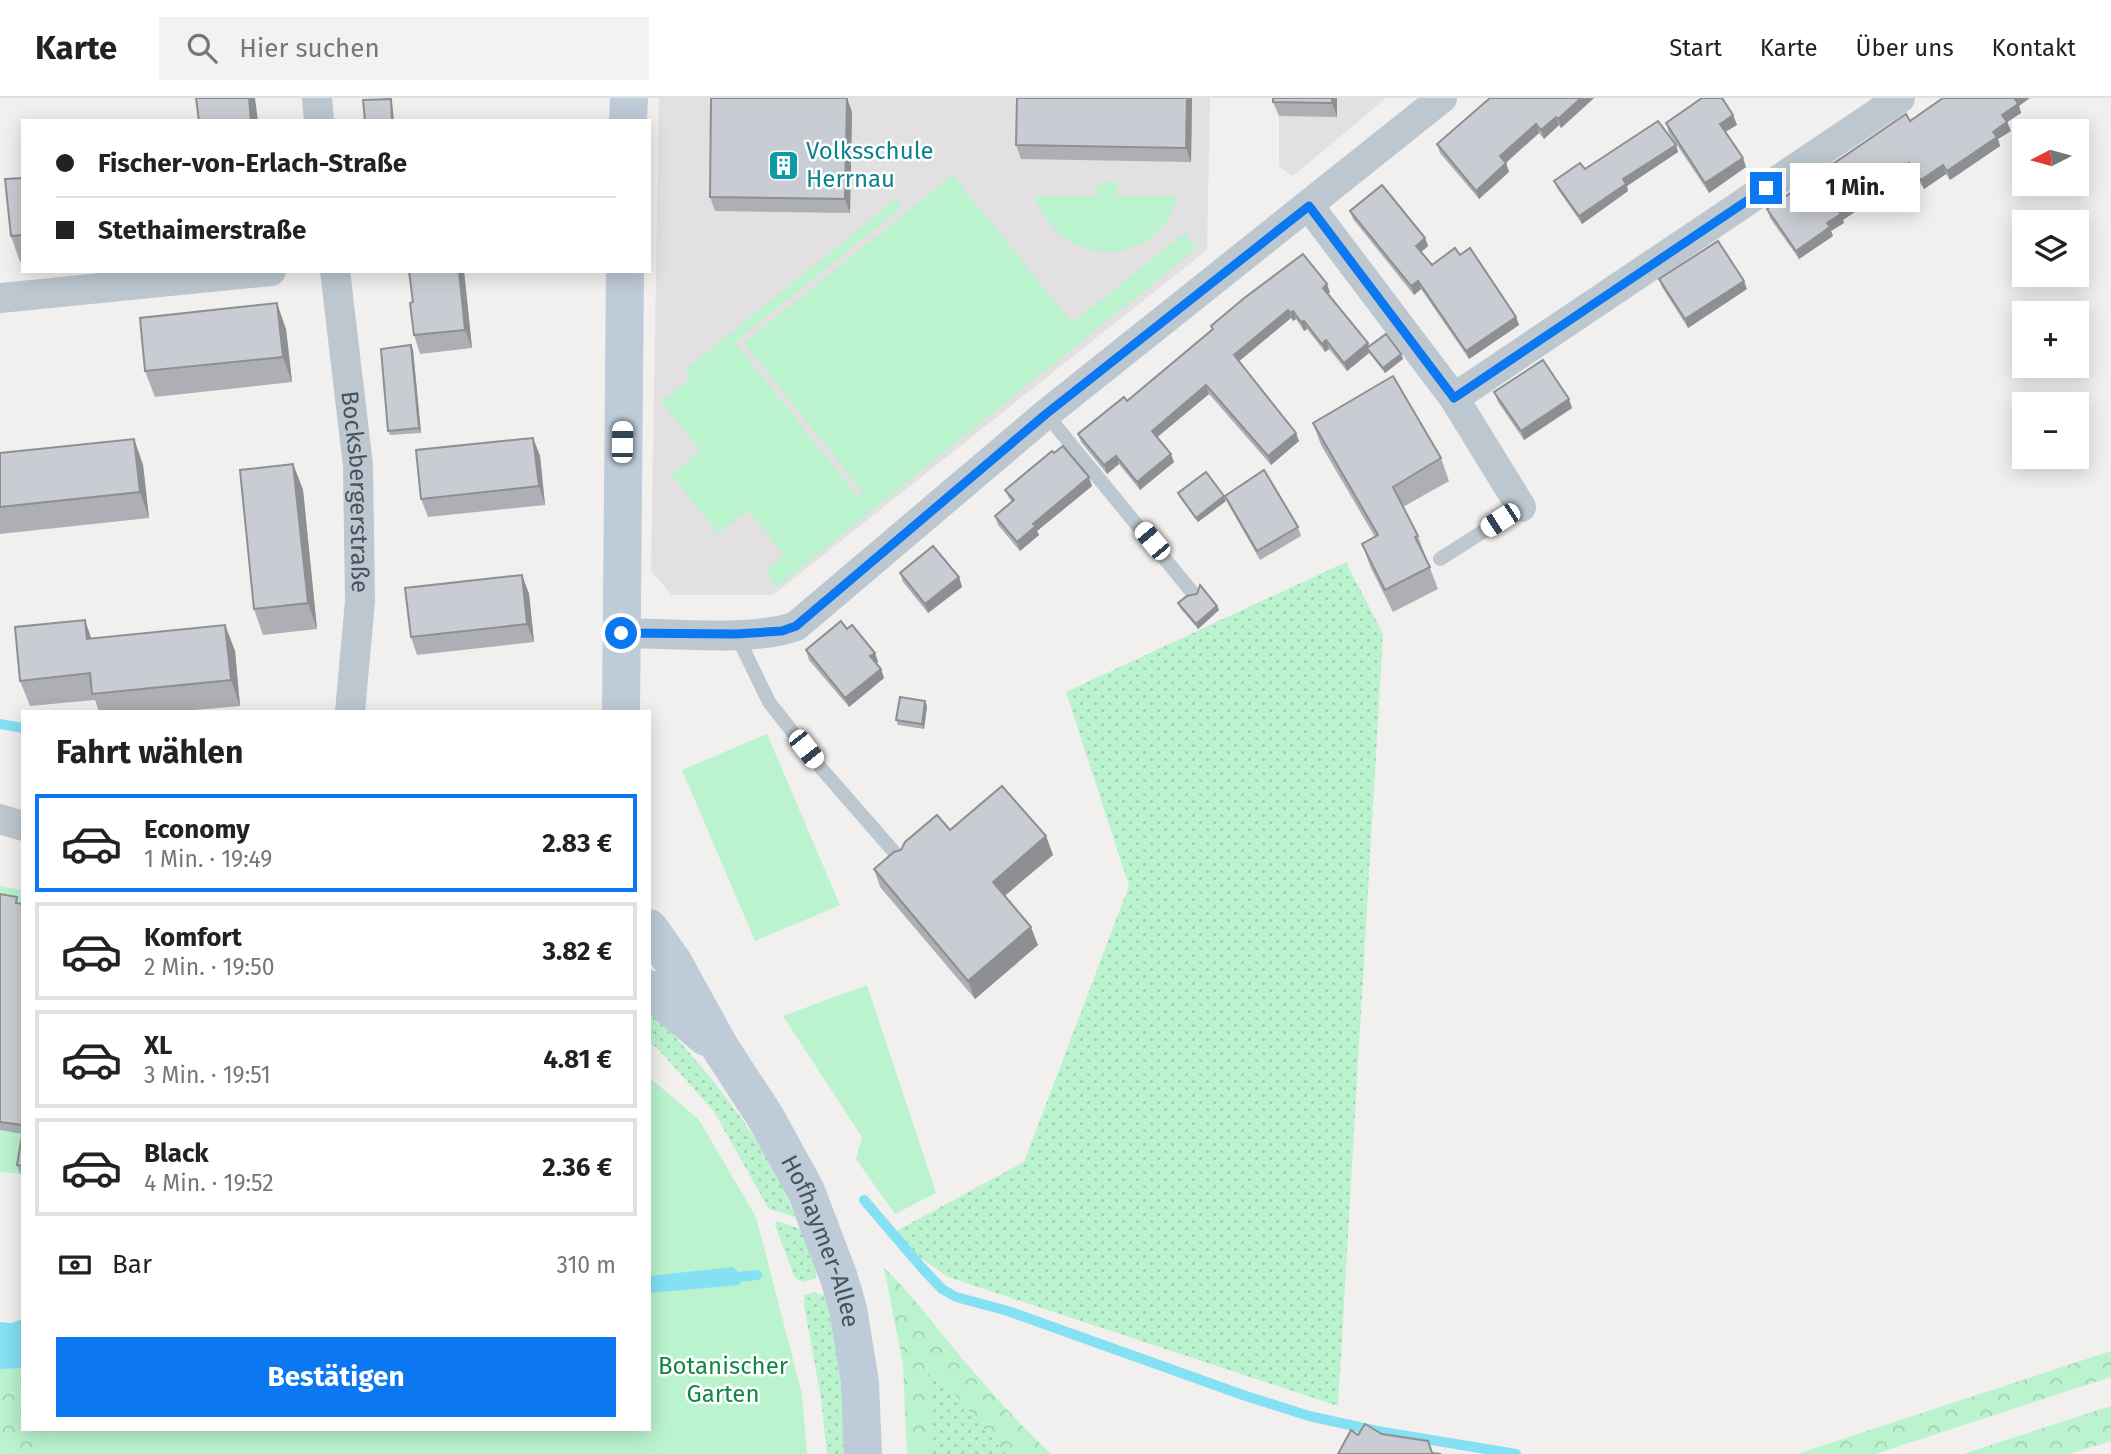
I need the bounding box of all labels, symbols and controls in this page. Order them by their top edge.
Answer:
search box [159,17,649,80]
text: Karte [35,28,117,68]
icon: search [183,29,221,67]
text: Hier suchen [239,33,380,64]
text: Start [1669,34,1722,62]
text: Karte [1760,34,1818,62]
text: Über uns [1856,34,1954,62]
text: Kontakt [1992,34,2076,62]
north arrow [2012,119,2090,196]
map controls [2012,119,2089,469]
place label: Volksschule Herrnau [806,137,934,193]
text: Fischer-von-Erlach-Straße [98,148,407,179]
building icon: Volksschule Herrnau [766,148,800,182]
callout: 1 Min. [1790,164,1920,212]
route end [1750,172,1782,204]
text: 1 Min. [1825,173,1885,201]
button: layers [2012,210,2089,287]
text: Stethaimerstraße [98,215,306,246]
button: + [2012,301,2089,378]
street label: Bocksbergerstraße [335,389,374,593]
button: − [2012,392,2089,469]
car [612,421,633,463]
car [1477,500,1524,540]
car [1131,518,1174,564]
route start [605,617,637,649]
car [785,726,828,772]
text: Fahrt wählen [56,733,243,771]
icon: car [60,812,123,875]
text: Economy [144,814,250,845]
text: 2.83 € [542,828,612,859]
text: 1 Min. · 19:49 [144,845,272,873]
icon: car [60,920,123,983]
text: Komfort [144,922,242,953]
text: 3.82 € [542,936,612,967]
text: 2 Min. · 19:50 [144,953,275,981]
icon: car [60,1028,123,1091]
text: XL [144,1030,172,1061]
text: 4.81 € [543,1044,612,1075]
text: 3 Min. · 19:51 [144,1061,271,1089]
icon: car [60,1136,123,1199]
text: Black [144,1138,209,1169]
street label: Hofhaymer-Allee [775,1150,865,1329]
text: 2.36 € [542,1152,612,1183]
text: 4 Min. · 19:52 [144,1169,274,1197]
icon: cash [56,1246,94,1284]
text: Bar [112,1249,152,1280]
text: 310 m [556,1251,616,1279]
button: Bestätigen [56,1337,616,1417]
park label: Botanischer Garten [658,1352,789,1408]

